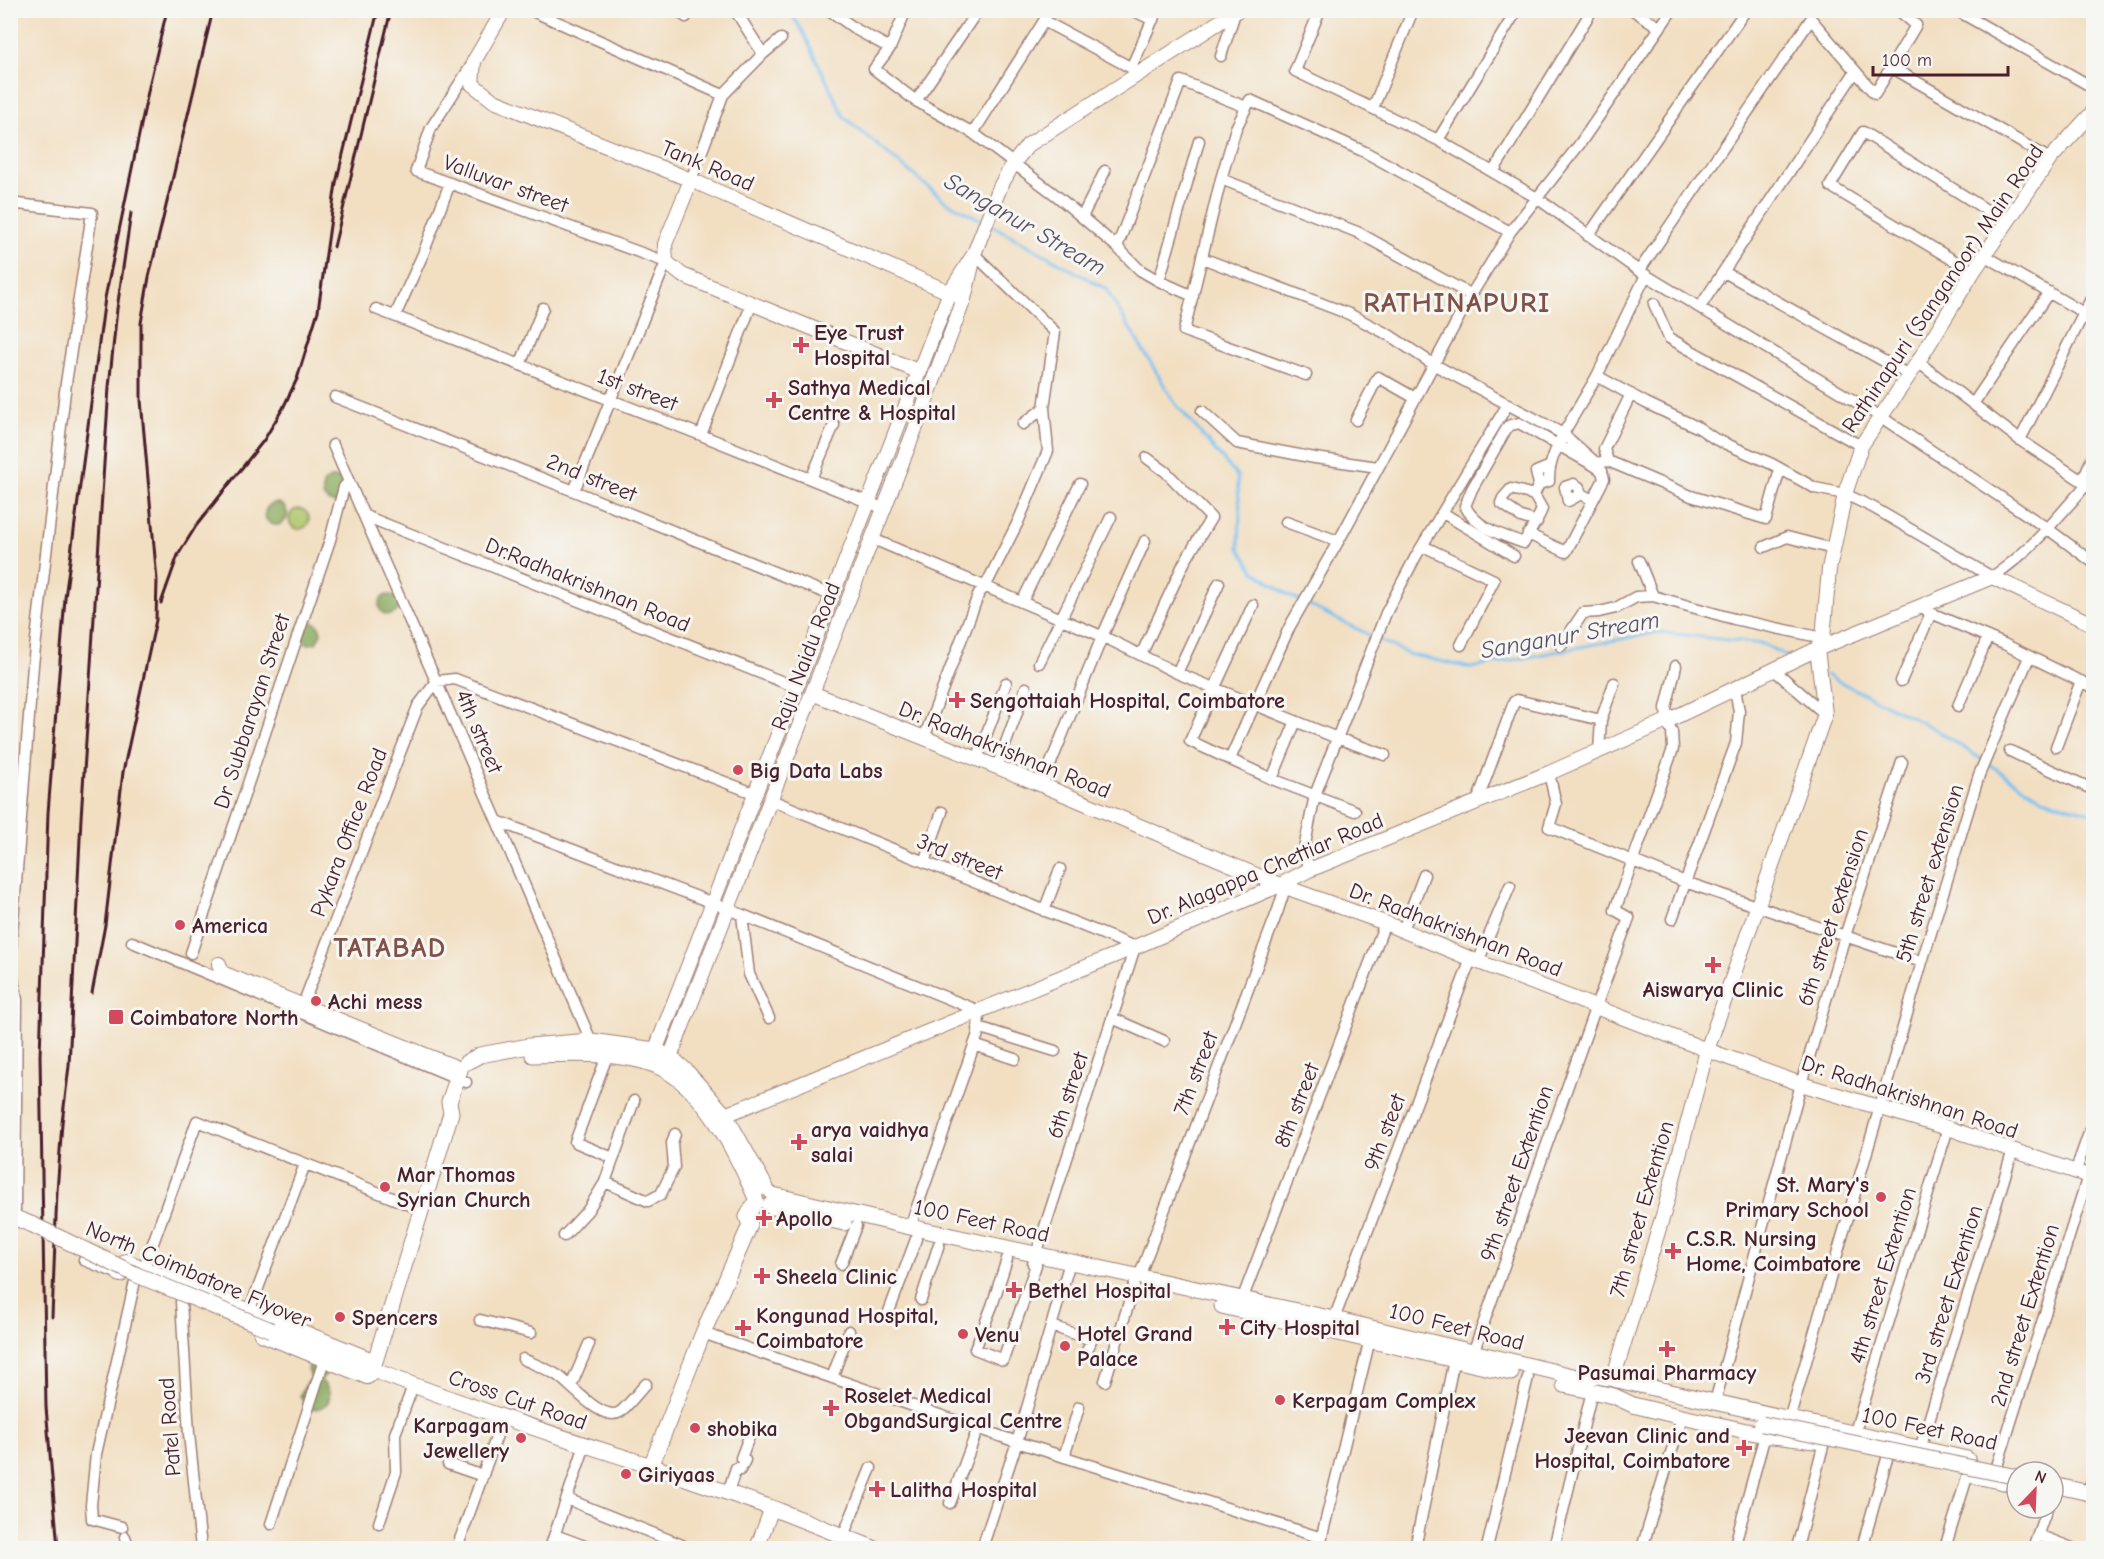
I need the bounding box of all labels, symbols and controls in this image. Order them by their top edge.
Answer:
scale bar [1873,39,2008,77]
text: 100 m [1882,50,1932,71]
street label: Tank Road [657,135,758,197]
street label: Rathinapuri (Sanganoor) Main Road [1836,140,2049,438]
street label: Valluvar street [440,149,572,219]
water label: Sanganur Stream [940,167,1110,281]
district label: RATHINAPURI [1363,287,1551,319]
place label: Eye Trust Hospital [814,320,905,371]
marker: Eye Trust Hospital [792,336,810,354]
street label: 1st street [594,363,682,417]
place label: Sathya Medical Centre & Hospital [788,375,956,426]
marker: Sathya Medical Centre & Hospital [765,391,783,409]
street label: 2nd street [543,448,641,508]
street label: Dr.Radhakrishnan Road [481,532,694,638]
street label: Raju Naidu Road [766,579,846,734]
water label: Sanganur Stream [1478,605,1662,665]
street label: Dr Subbarayan Street [208,610,296,812]
street label: 4th street [450,686,509,778]
place label: Sengottaiah Hospital, Coimbatore [970,688,1285,714]
marker: Sengottaiah Hospital, Coimbatore [948,691,966,709]
street label: Dr. Radhakrishnan Road [895,696,1114,804]
street label: Pykara Office Road [305,744,393,920]
place label: Big Data Labs [750,758,883,784]
marker: Big Data Labs [731,763,745,777]
street label: 5th street extension [1890,781,1969,966]
street label: Dr. Alagappa Chettiar Road [1143,807,1387,931]
street label: 6th street extension [1792,825,1874,1009]
street label: 3rd street [913,828,1007,886]
street label: Dr. Radhakrishnan Road [1346,877,1566,983]
place label: America [192,913,268,939]
marker: America [173,918,187,932]
district label: TATABAD [333,932,447,964]
marker: Aiswarya Clinic [1704,956,1722,974]
place label: Aiswarya Clinic [1643,977,1784,1003]
place label: Achi mess [328,989,422,1015]
marker: Achi mess [309,994,323,1008]
place label: Coimbatore North [130,1005,299,1031]
marker: Coimbatore North [107,1008,125,1026]
street label: 7th street [1168,1027,1224,1119]
street label: 6th street [1042,1048,1094,1142]
street label: Dr. Radhakrishnan Road [1798,1050,2021,1144]
street label: 8th street [1269,1059,1325,1151]
street label: 9th street Extention [1475,1082,1559,1265]
street label: 9th steet [1358,1090,1412,1174]
place label: arya vaidhya salai [811,1117,929,1168]
street label: 7th street Extention [1604,1118,1680,1301]
marker: arya vaidhya salai [792,1135,806,1149]
place label: Mar Thomas Syrian Church [397,1162,531,1213]
place label: St. Mary's Primary School [1725,1172,1869,1223]
marker: Mar Thomas Syrian Church [378,1180,392,1194]
street label: 4th street Extention [1844,1184,1922,1367]
marker: St. Mary's Primary School [1874,1190,1888,1204]
street label: 100 Feet Road [912,1194,1052,1248]
street label: 3rd street Extention [1909,1202,1988,1387]
place label: Apollo [776,1206,833,1232]
marker: Apollo [757,1211,771,1225]
street label: North Coimbatore Flyover [82,1216,316,1334]
street label: 2nd street Extention [1985,1221,2065,1410]
place label: C.S.R. Nursing Home, Coimbatore [1686,1226,1861,1277]
marker: C.S.R. Nursing Home, Coimbatore [1664,1242,1682,1260]
place label: Sheela Clinic [776,1264,897,1290]
marker: Sheela Clinic [753,1267,771,1285]
place label: Bethel Hospital [1028,1278,1171,1304]
marker: Bethel Hospital [1005,1281,1023,1299]
street label: 100 Feet Road [1387,1298,1527,1356]
place label: Kongunad Hospital, Coimbatore [756,1303,938,1354]
place label: Spencers [352,1305,438,1331]
marker: Spencers [333,1310,347,1324]
place label: City Hospital [1240,1315,1360,1341]
marker: City Hospital [1218,1318,1236,1336]
marker: Kongunad Hospital, Coimbatore [734,1319,752,1337]
place label: Hotel Grand Palace [1077,1321,1193,1372]
place label: Venu [975,1322,1020,1348]
marker: Venu [956,1327,970,1341]
marker: Hotel Grand Palace [1058,1339,1072,1353]
marker: Pasumai Pharmacy [1660,1342,1674,1356]
place label: Pasumai Pharmacy [1578,1360,1757,1386]
street label: Cross Cut Road [445,1364,590,1436]
street label: Patel Road [154,1377,186,1477]
place label: Roselet Medical ObgandSurgical Centre [844,1383,1062,1434]
place label: Kerpagam Complex [1292,1388,1476,1414]
marker: Kerpagam Complex [1273,1393,1287,1407]
marker: Roselet Medical ObgandSurgical Centre [822,1399,840,1417]
street label: 100 Feet Road [1860,1402,2000,1456]
place label: Karpagam Jewellery [413,1413,510,1464]
place label: shobika [707,1416,778,1442]
marker: shobika [688,1421,702,1435]
place label: Jeevan Clinic and Hospital, Coimbatore [1534,1423,1730,1474]
marker: Karpagam Jewellery [514,1431,528,1445]
marker: Jeevan Clinic and Hospital, Coimbatore [1735,1439,1753,1457]
north arrow [2005,1460,2065,1520]
place label: Giriyaas [638,1462,715,1488]
marker: Giriyaas [619,1467,633,1481]
text: N [2032,1467,2049,1487]
place label: Lalitha Hospital [890,1477,1037,1503]
marker: Lalitha Hospital [868,1480,886,1498]

